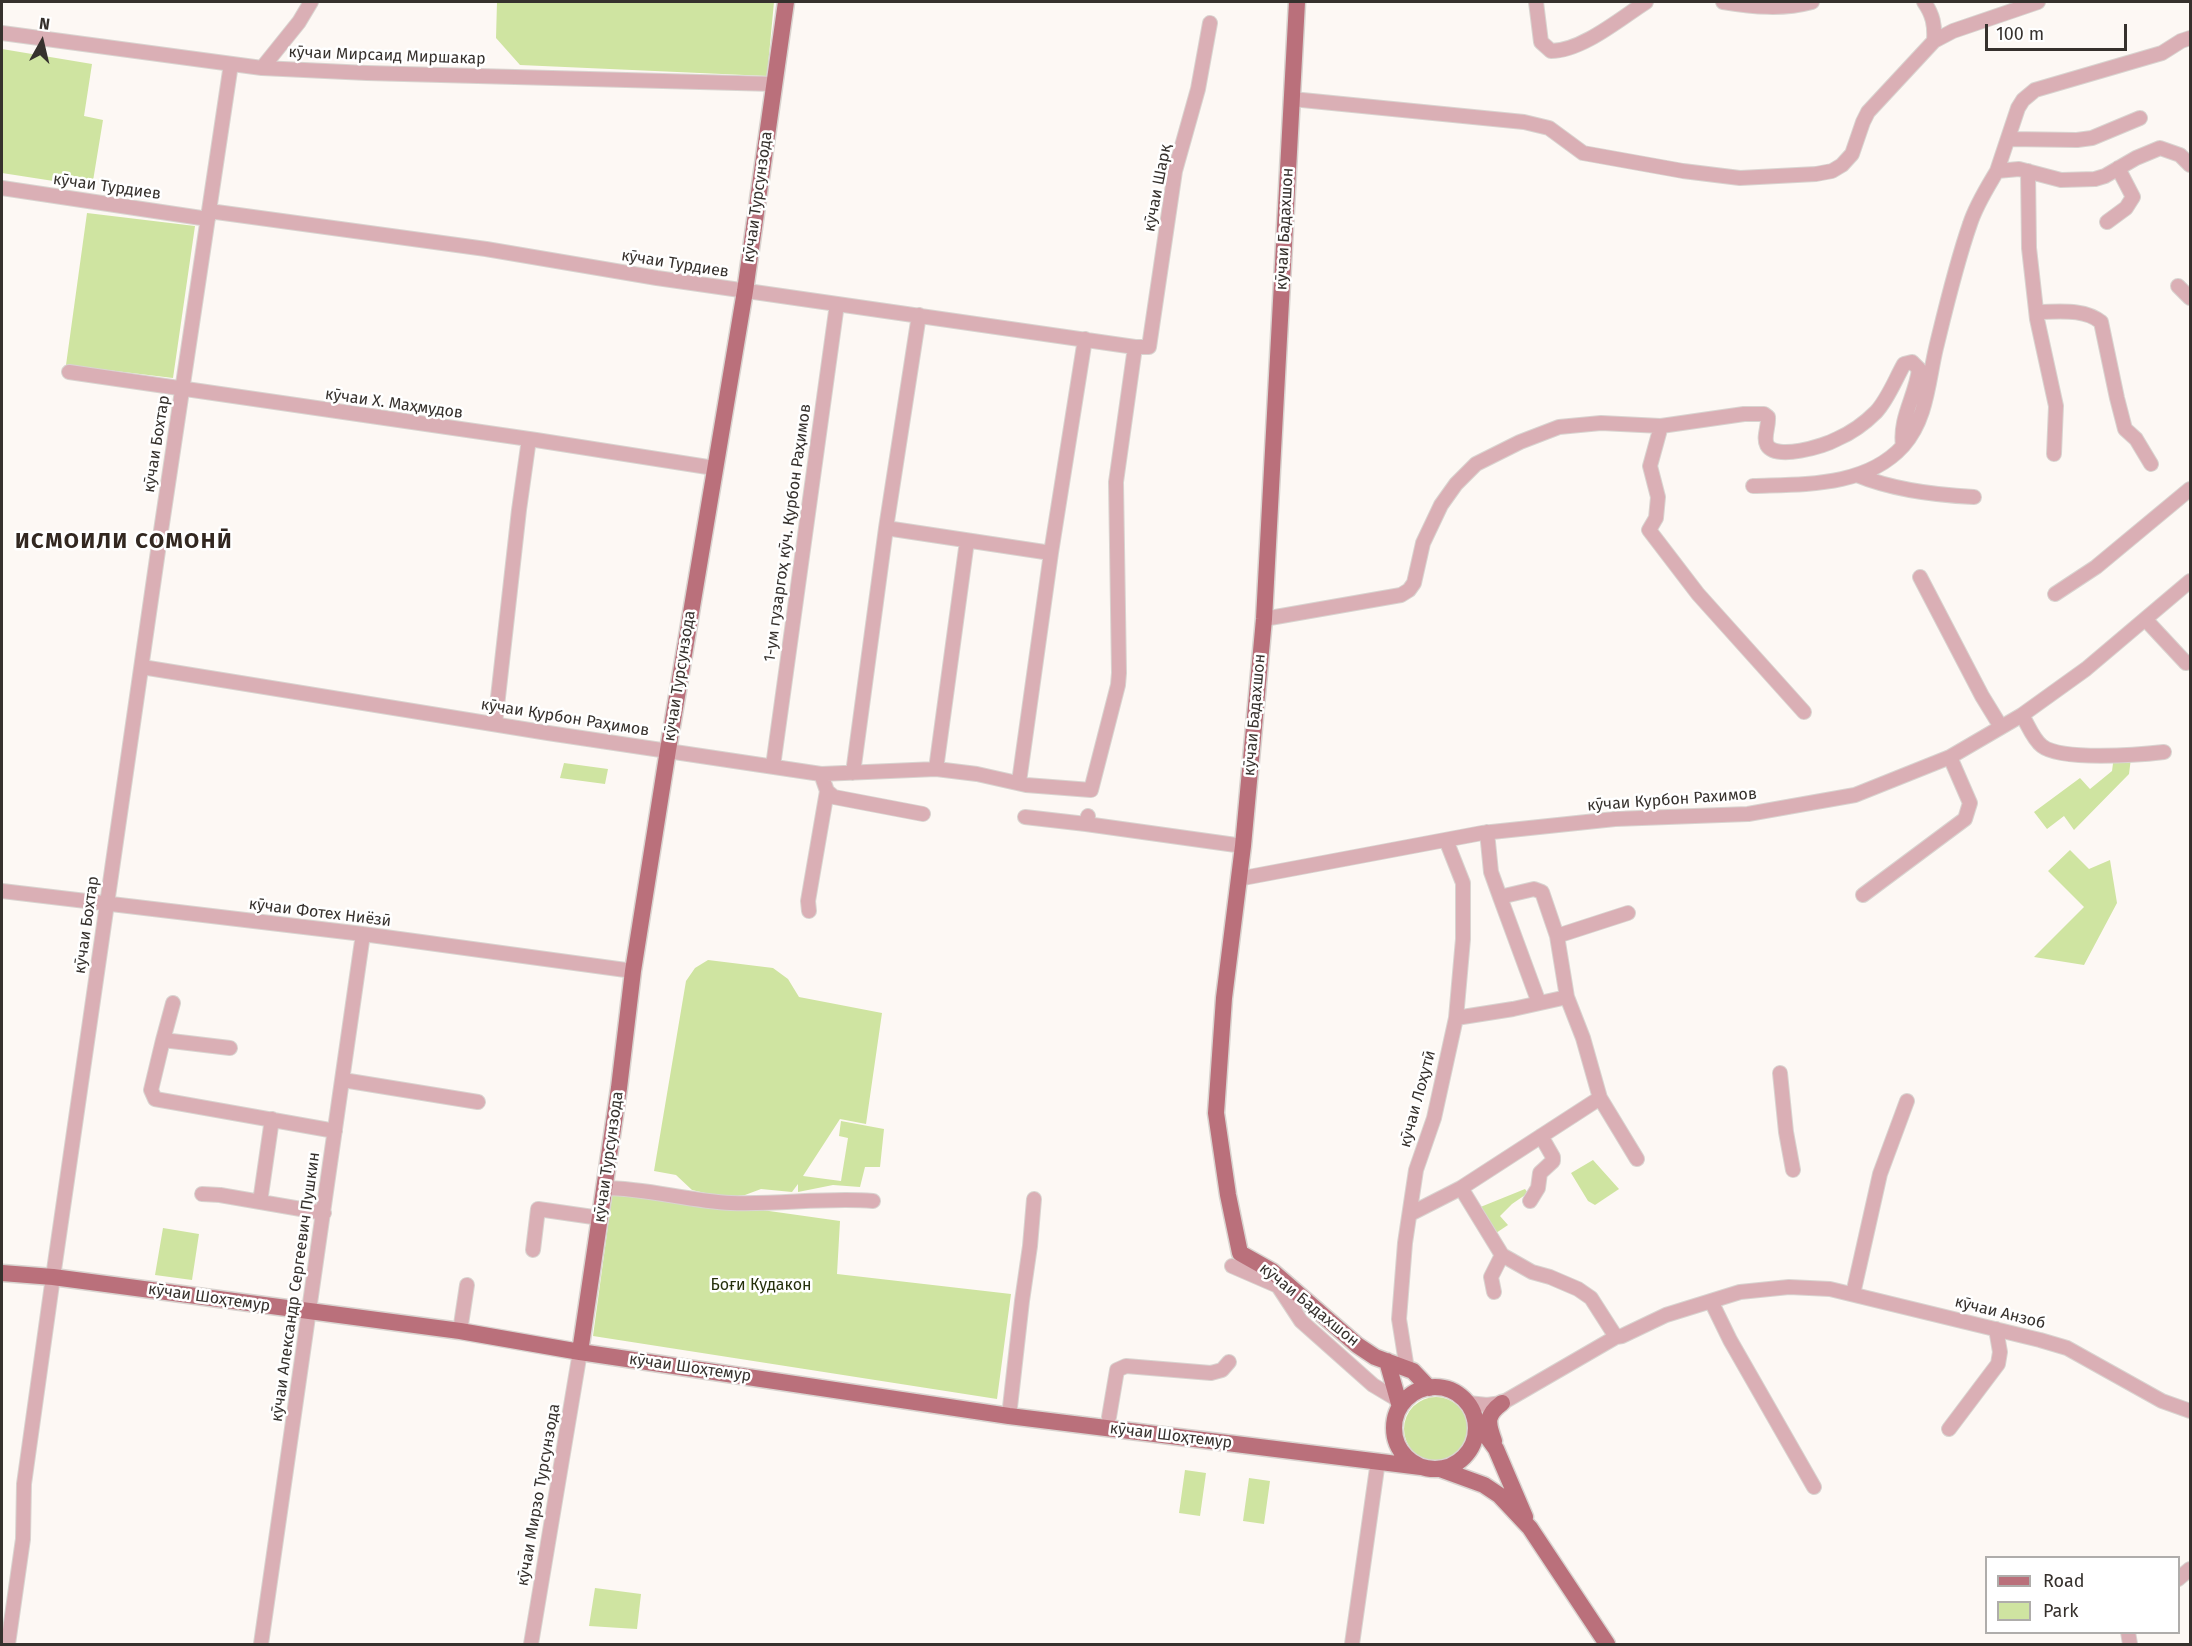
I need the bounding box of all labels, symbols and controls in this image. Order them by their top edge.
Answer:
north arrow [12,12,72,72]
scale bar [1988,12,2130,50]
text: N [38,14,51,34]
text: 100 m [1996,23,2044,45]
street label: кӯчаи Мирсаид Миршакар [288,43,486,69]
street label: кӯчаи Турсунзода [739,130,777,264]
street label: кӯчаи Шарқ [1140,143,1176,233]
street label: кӯчаи Бадахшон [1272,167,1298,291]
street label: кӯчаи Турдиев [52,170,162,204]
street label: кӯчаи Турдиев [620,246,730,282]
street label: кӯчаи Х. Маҳмудов [324,385,464,423]
street label: кӯчаи Бохтар [140,394,174,494]
street label: 1-ум гузаргоҳ кӯч. Қурбон Раҳимов [760,403,816,663]
district label: ИСМОИЛИ СОМОНӢ [15,529,233,555]
street label: кӯчаи Турсунзода [660,609,700,743]
street label: кӯчаи Бадахшон [1240,653,1270,777]
street label: кӯчаи Қурбон Раҳимов [479,695,651,741]
street label: кӯчаи Курбон Рахимов [1586,784,1758,816]
street label: кӯчаи Бохтар [71,875,103,975]
street label: кӯчаи Фотех Ниёзӣ [248,895,392,931]
street label: кӯчаи Лоҳутӣ [1396,1048,1440,1150]
street label: кӯчаи Турсунзода [590,1090,628,1224]
street label: кӯчаи Александр Сергеевич Пушкин [268,1151,324,1423]
street label: кӯчаи Бадахшон [1255,1259,1363,1351]
park label: Боғи Кудакон [710,1276,812,1296]
street label: кӯчаи Шоҳтемур [147,1280,271,1316]
street label: кӯчаи Анзоб [1953,1292,2047,1334]
street label: кӯчаи Шоҳтемур [628,1350,752,1386]
street label: кӯчаи Мирзо Турсунзода [513,1402,565,1588]
street label: кӯчаи Шоҳтемур [1109,1419,1233,1453]
legend [1985,1556,2180,1634]
text: Road [2043,1570,2085,1592]
text: Park [2043,1600,2078,1622]

